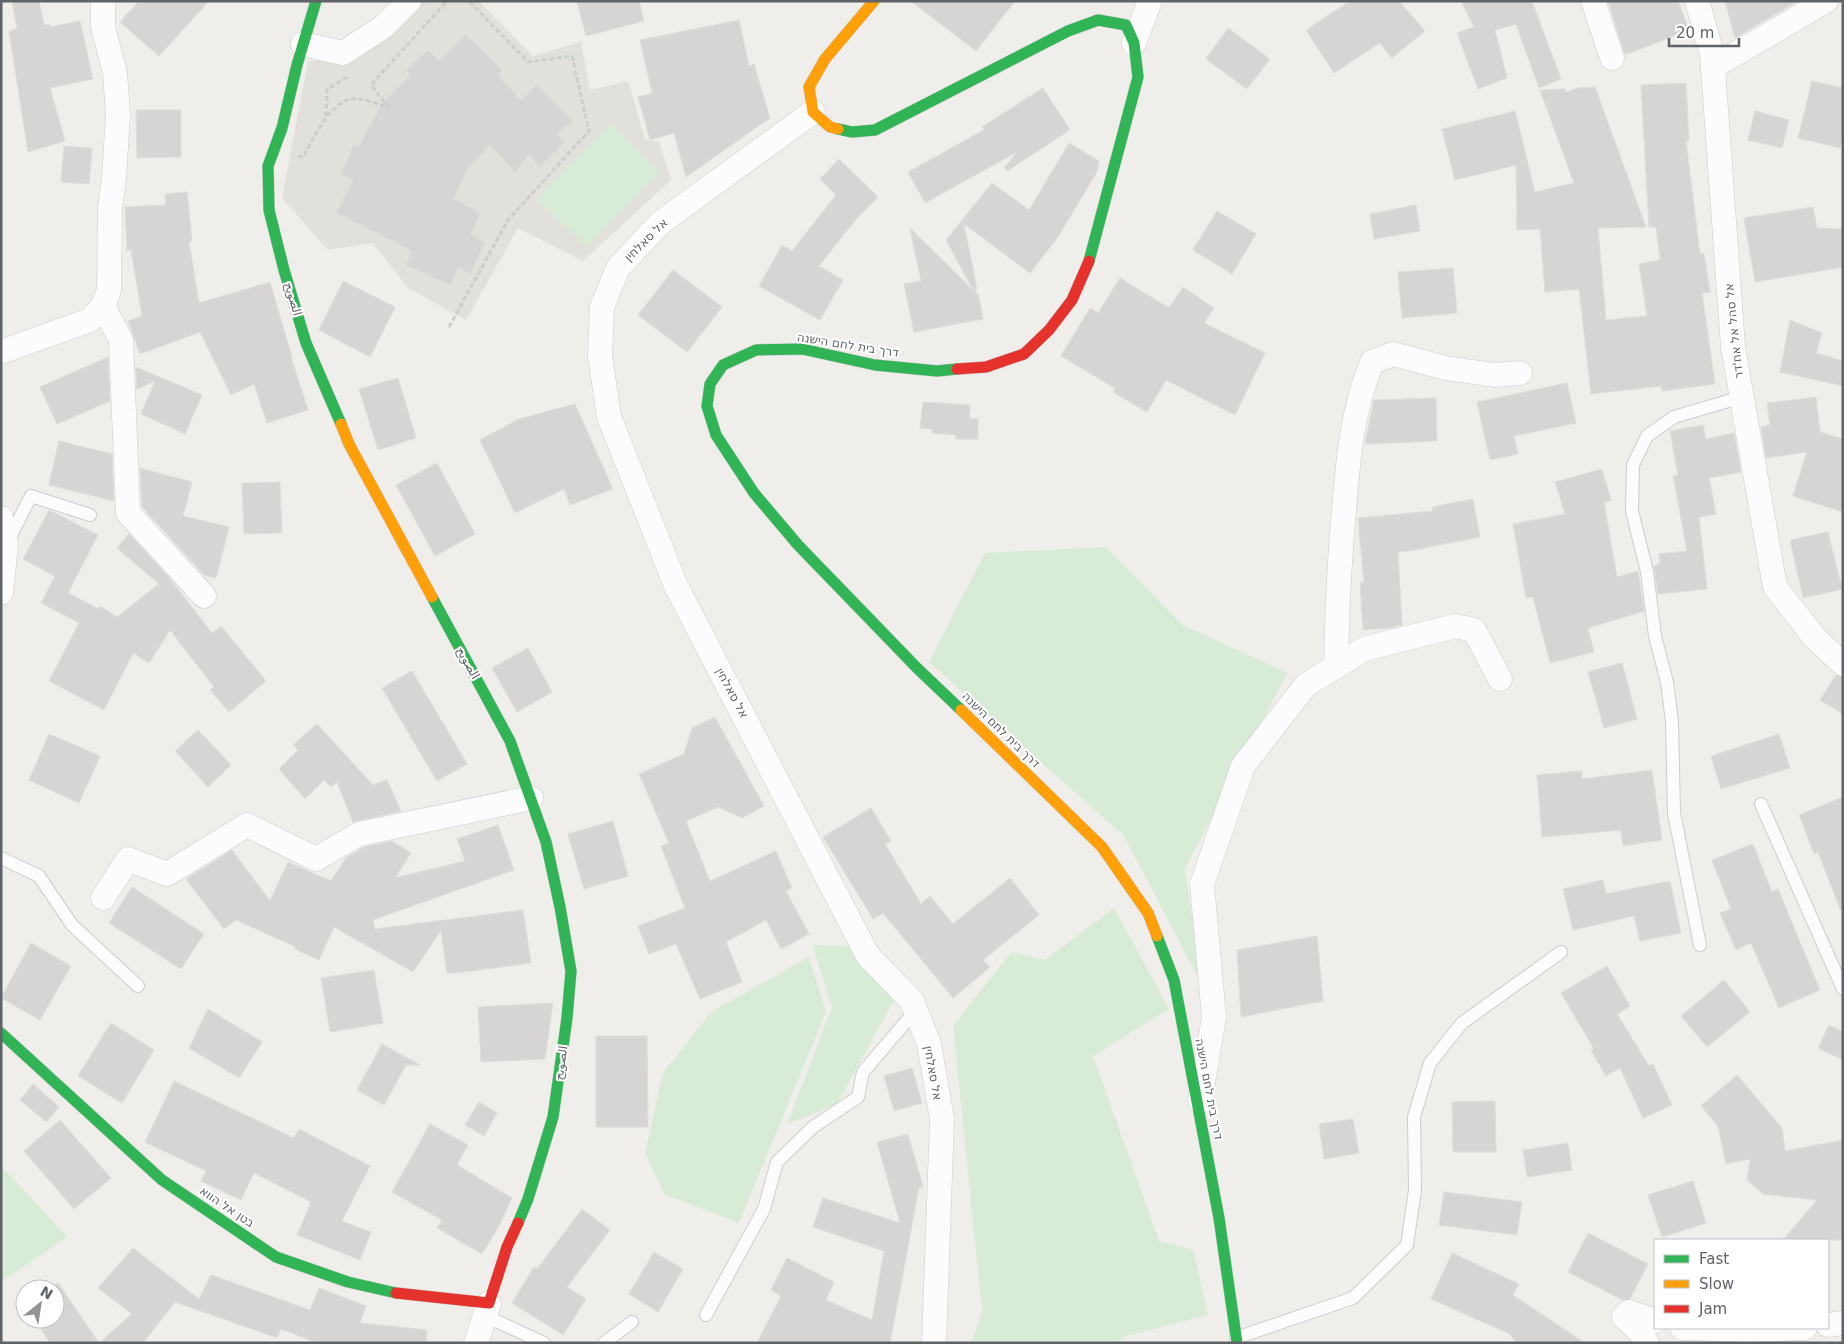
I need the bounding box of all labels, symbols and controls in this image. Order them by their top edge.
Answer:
scale bar [1669,15,1739,47]
text: 20 m [1676,24,1714,42]
street label: אל סאלחין [622,216,670,264]
street label: الصويح [281,280,305,318]
street label: אל סהל אל אח'דר [1722,283,1746,379]
street label: דרך בית לחם הישנה [796,330,900,360]
street label: الصويح [453,644,483,682]
street label: אל סאלחין [713,665,751,721]
street label: דרך בית לחם הישנה [959,689,1043,771]
street label: דרך בית לחם הישנה [1192,1037,1226,1141]
street label: الصويح [552,1045,571,1081]
street label: אל סאלחין [921,1045,945,1101]
street label: בטן אל הווא [197,1184,257,1230]
legend [1654,1239,1829,1329]
text: Fast [1699,1250,1729,1268]
text: Slow [1699,1275,1734,1293]
north arrow [15,1279,65,1329]
text: N [37,1283,56,1303]
text: Jam [1698,1300,1727,1318]

